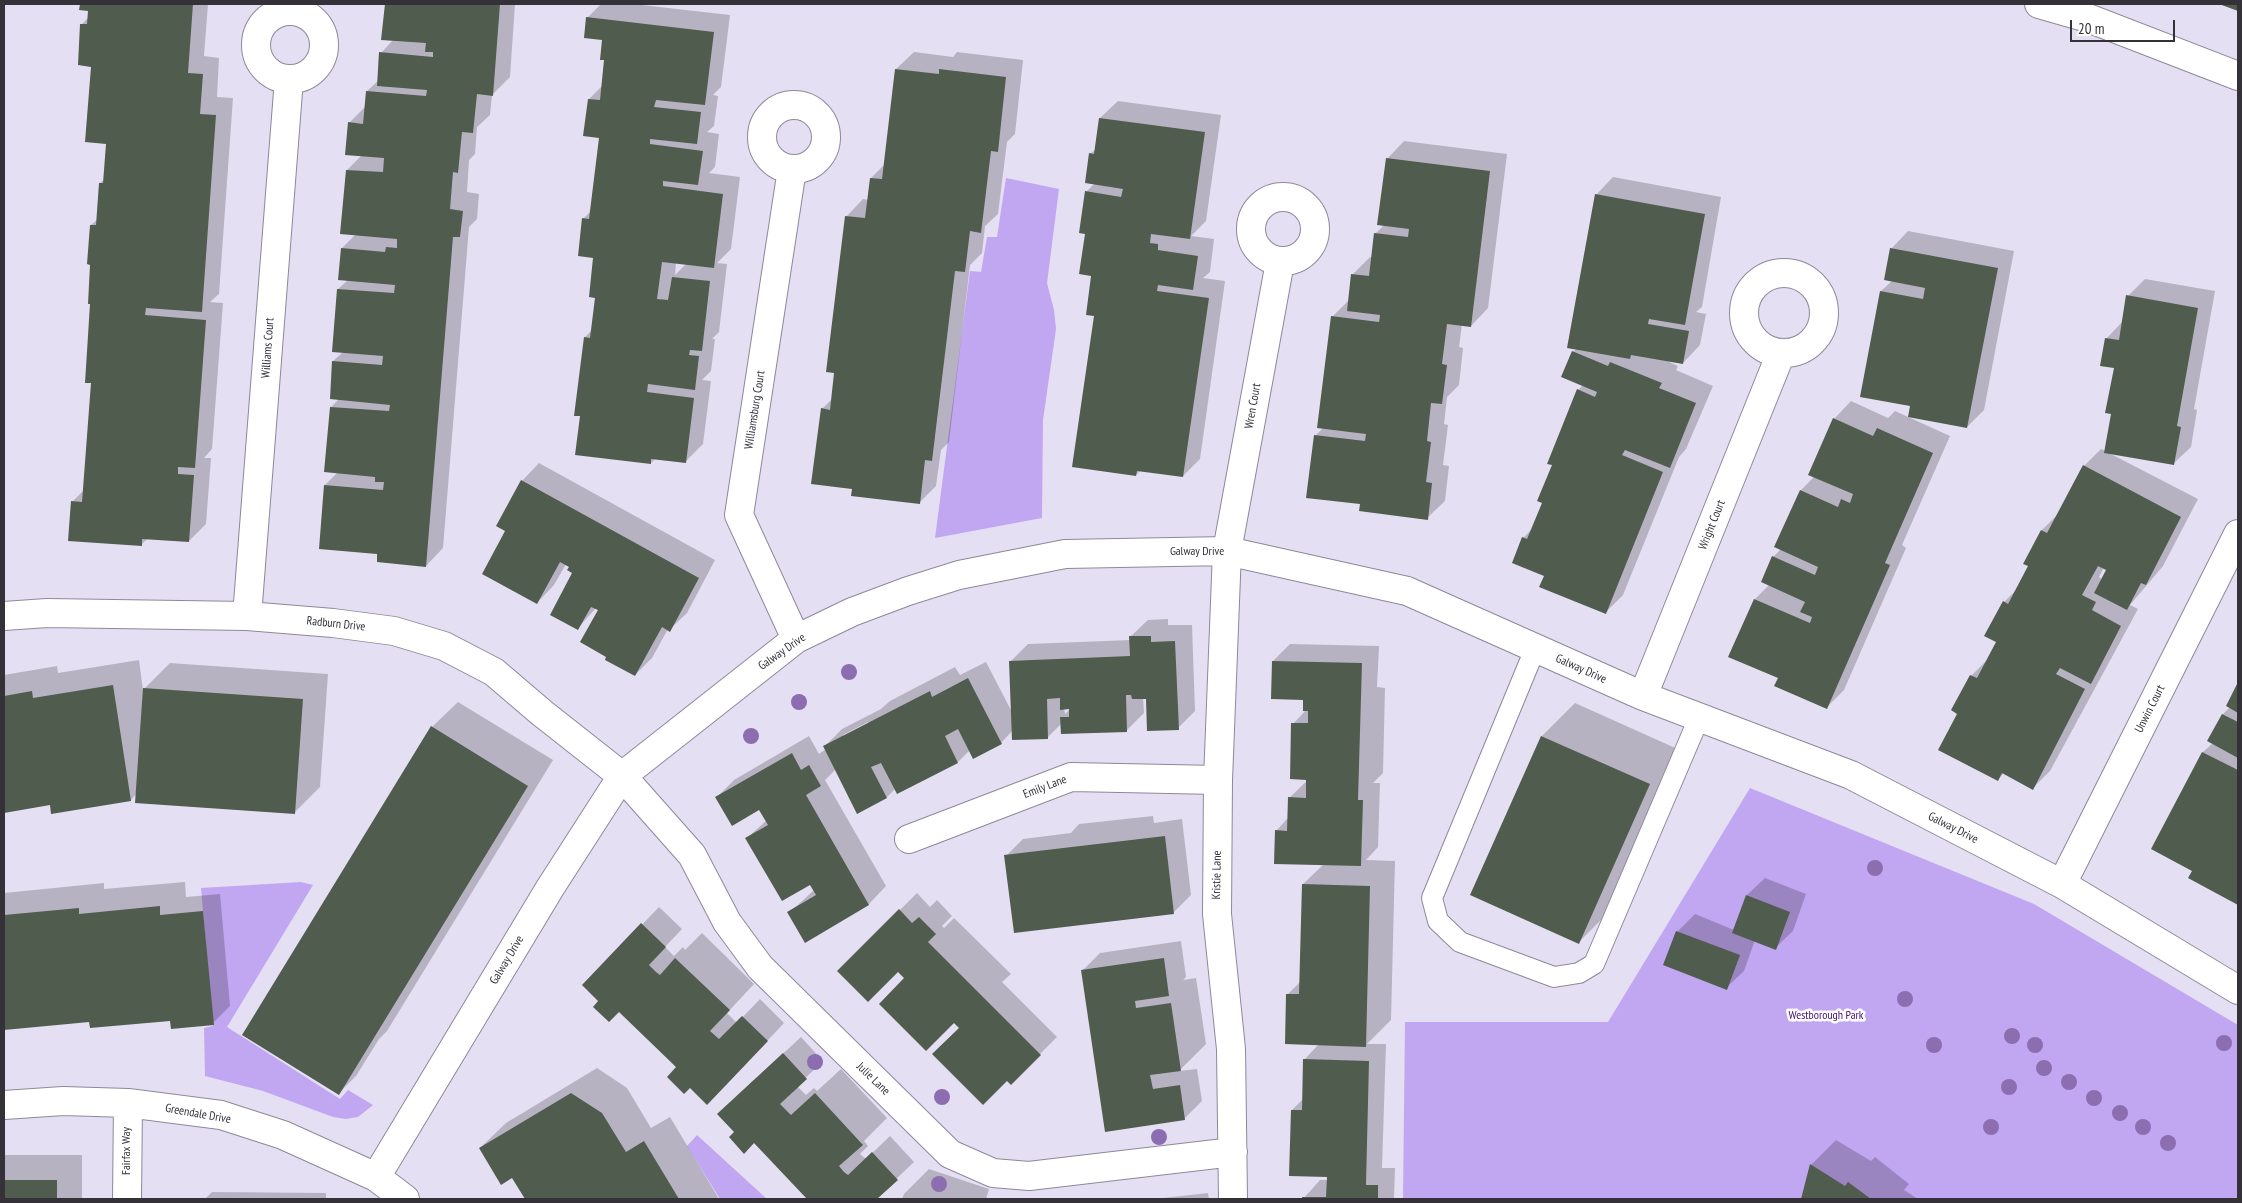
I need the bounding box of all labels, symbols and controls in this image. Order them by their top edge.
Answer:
scale bar [2072,10,2177,42]
text: 20 m [2078,19,2104,38]
street label: Williams Court [259,317,277,379]
street label: Williamsburg Court [742,370,768,450]
street label: Wren Court [1242,382,1264,430]
street label: Wright Court [1696,498,1728,552]
street label: Galway Drive [1170,545,1224,559]
street label: Radburn Drive [306,614,366,634]
street label: Galway Drive [756,631,808,673]
street label: Galway Drive [1553,651,1609,687]
street label: Unwin Court [2132,683,2168,735]
street label: Emily Lane [1021,772,1069,802]
street label: Galway Drive [1926,809,1980,847]
street label: Kristie Lane [1209,850,1225,900]
street label: Galway Drive [487,933,527,987]
park label: Westborough Park [1789,1009,1863,1023]
street label: Julie Lane [853,1060,893,1098]
street label: Greendale Drive [164,1101,232,1127]
street label: Fairfax Way [120,1127,134,1175]

